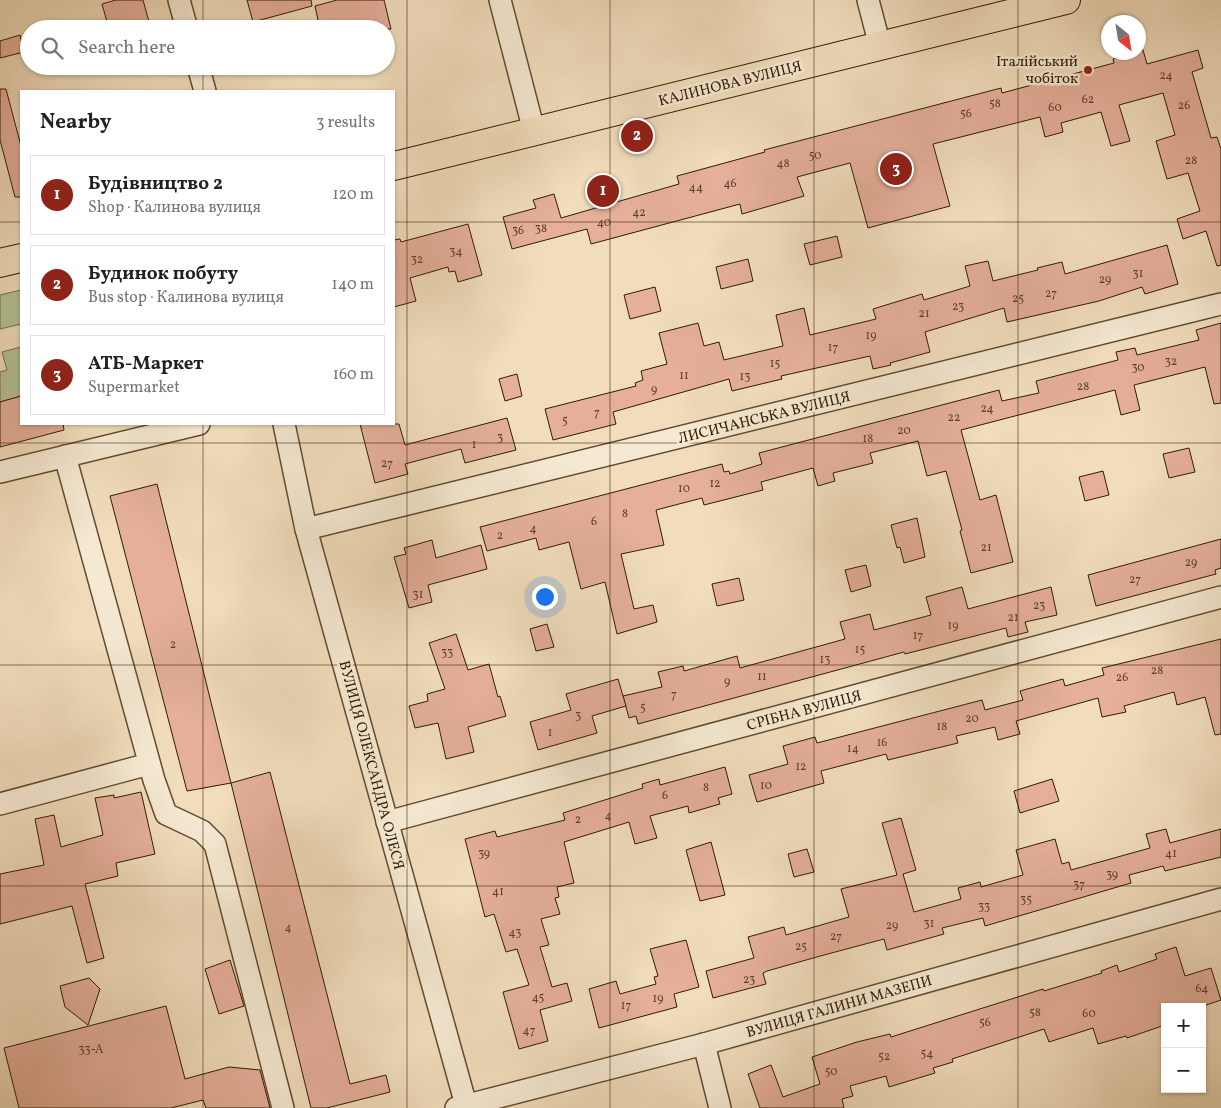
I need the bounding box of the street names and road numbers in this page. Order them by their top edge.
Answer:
street label: КАЛИНОВА ВУЛИЦЯ [656,56,804,112]
street label: ЛИСИЧАНСЬКА ВУЛИЦЯ [676,387,853,450]
street label: ВУЛИЦЯ ОЛЕКСАНДРА ОЛЕСЯ [332,658,409,872]
street label: СРІБНА ВУЛИЦЯ [745,686,864,737]
street label: ВУЛИЦЯ ГАЛИНИ МАЗЕПИ [744,971,935,1044]

